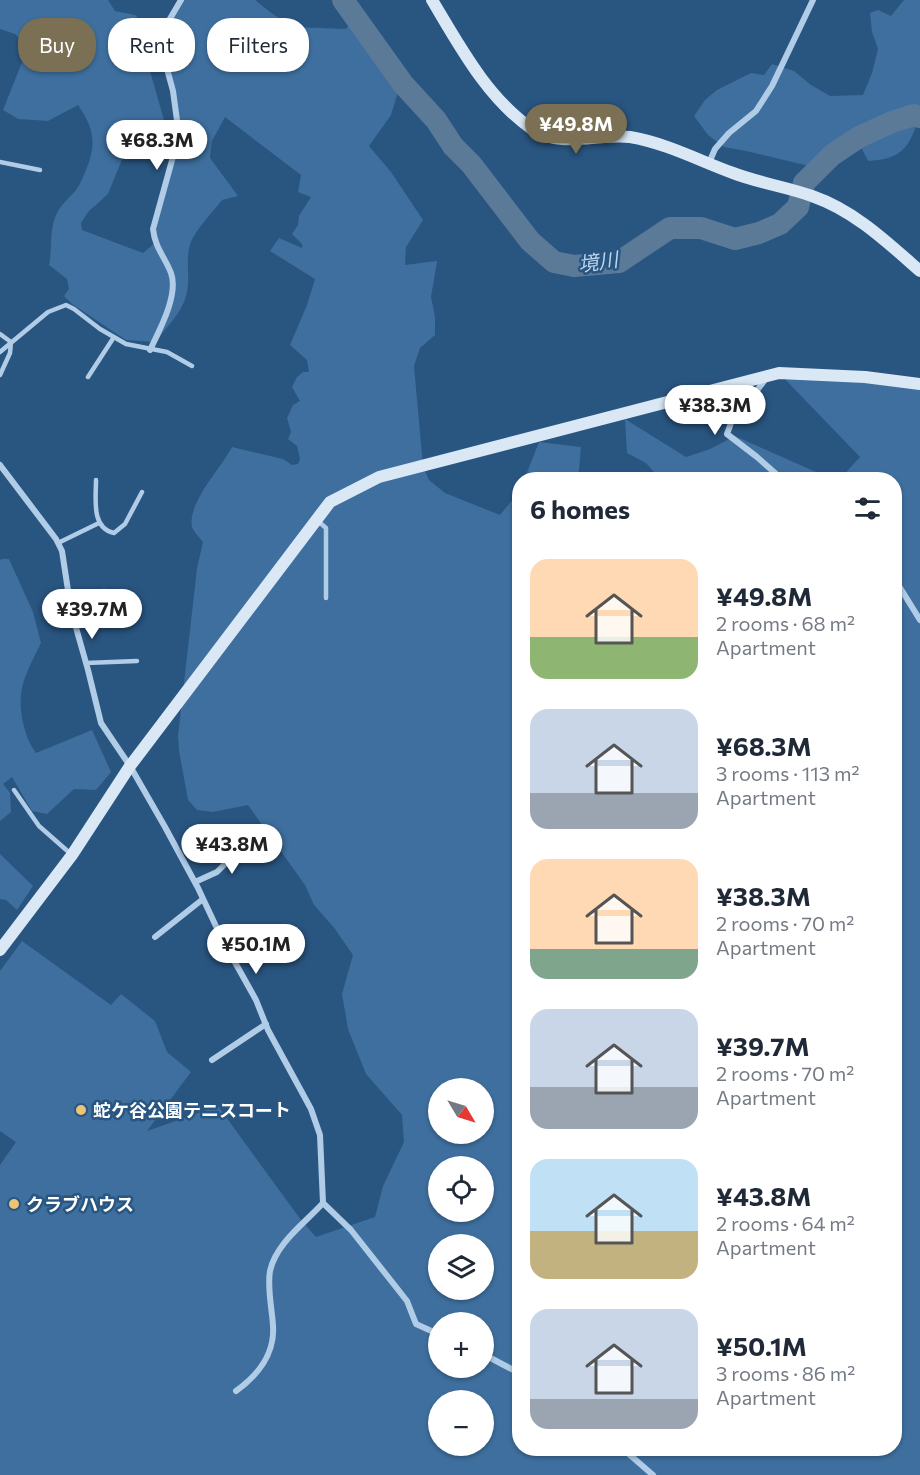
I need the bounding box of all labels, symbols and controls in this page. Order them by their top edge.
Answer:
chip: Buy [18,18,96,72]
chip: Rent [108,18,195,72]
chip: Filters [207,18,309,72]
pin: ¥49.8M [527,104,625,155]
text: ¥49.8M [539,111,613,135]
pin: ¥68.3M [108,120,206,171]
text: ¥68.3M [120,127,194,151]
water label: 境川 [577,246,621,276]
pin: ¥38.3M [666,385,764,436]
text: ¥38.3M [679,392,751,416]
icon: filters [851,492,884,525]
text: 6 homes [530,493,630,524]
text: ¥49.8M [716,580,812,611]
icon: home [578,583,650,655]
pin: ¥39.7M [43,589,141,640]
text: ¥39.7M [56,596,128,620]
text: 2 rooms · 68 m² [716,611,855,635]
text: Apartment [716,635,816,659]
text: ¥68.3M [716,730,811,761]
icon: home [578,733,650,805]
text: 3 rooms · 113 m² [716,761,860,785]
text: Apartment [716,785,816,809]
pin: ¥43.8M [183,824,281,875]
text: ¥43.8M [195,831,269,855]
text: ¥38.3M [716,880,811,911]
icon: home [578,883,650,955]
text: 2 rooms · 70 m² [716,911,854,935]
pin: ¥50.1M [207,924,305,975]
text: ¥50.1M [221,931,291,955]
text: Apartment [716,935,816,959]
text: ¥39.7M [716,1030,810,1061]
icon: home [578,1033,650,1105]
text: 2 rooms · 70 m² [716,1061,854,1085]
north arrow [428,1078,494,1144]
map controls [428,1078,494,1456]
text: Apartment [716,1085,816,1109]
place label: 蛇ケ谷公園テニスコート [93,1099,291,1121]
marker: 蛇ケ谷公園テニスコート [74,1103,88,1117]
button: locate [428,1156,494,1222]
text: ¥43.8M [716,1180,811,1211]
icon: home [578,1183,650,1255]
place label: クラブハウス [26,1193,134,1215]
marker: クラブハウス [7,1197,21,1211]
text: 2 rooms · 64 m² [716,1211,855,1235]
button: layers [428,1234,494,1300]
text: Apartment [716,1235,816,1259]
button: + [428,1312,494,1378]
text: ¥50.1M [716,1330,807,1361]
icon: home [578,1333,650,1405]
text: 3 rooms · 86 m² [716,1361,855,1385]
text: Apartment [716,1385,816,1409]
button: − [428,1390,494,1456]

